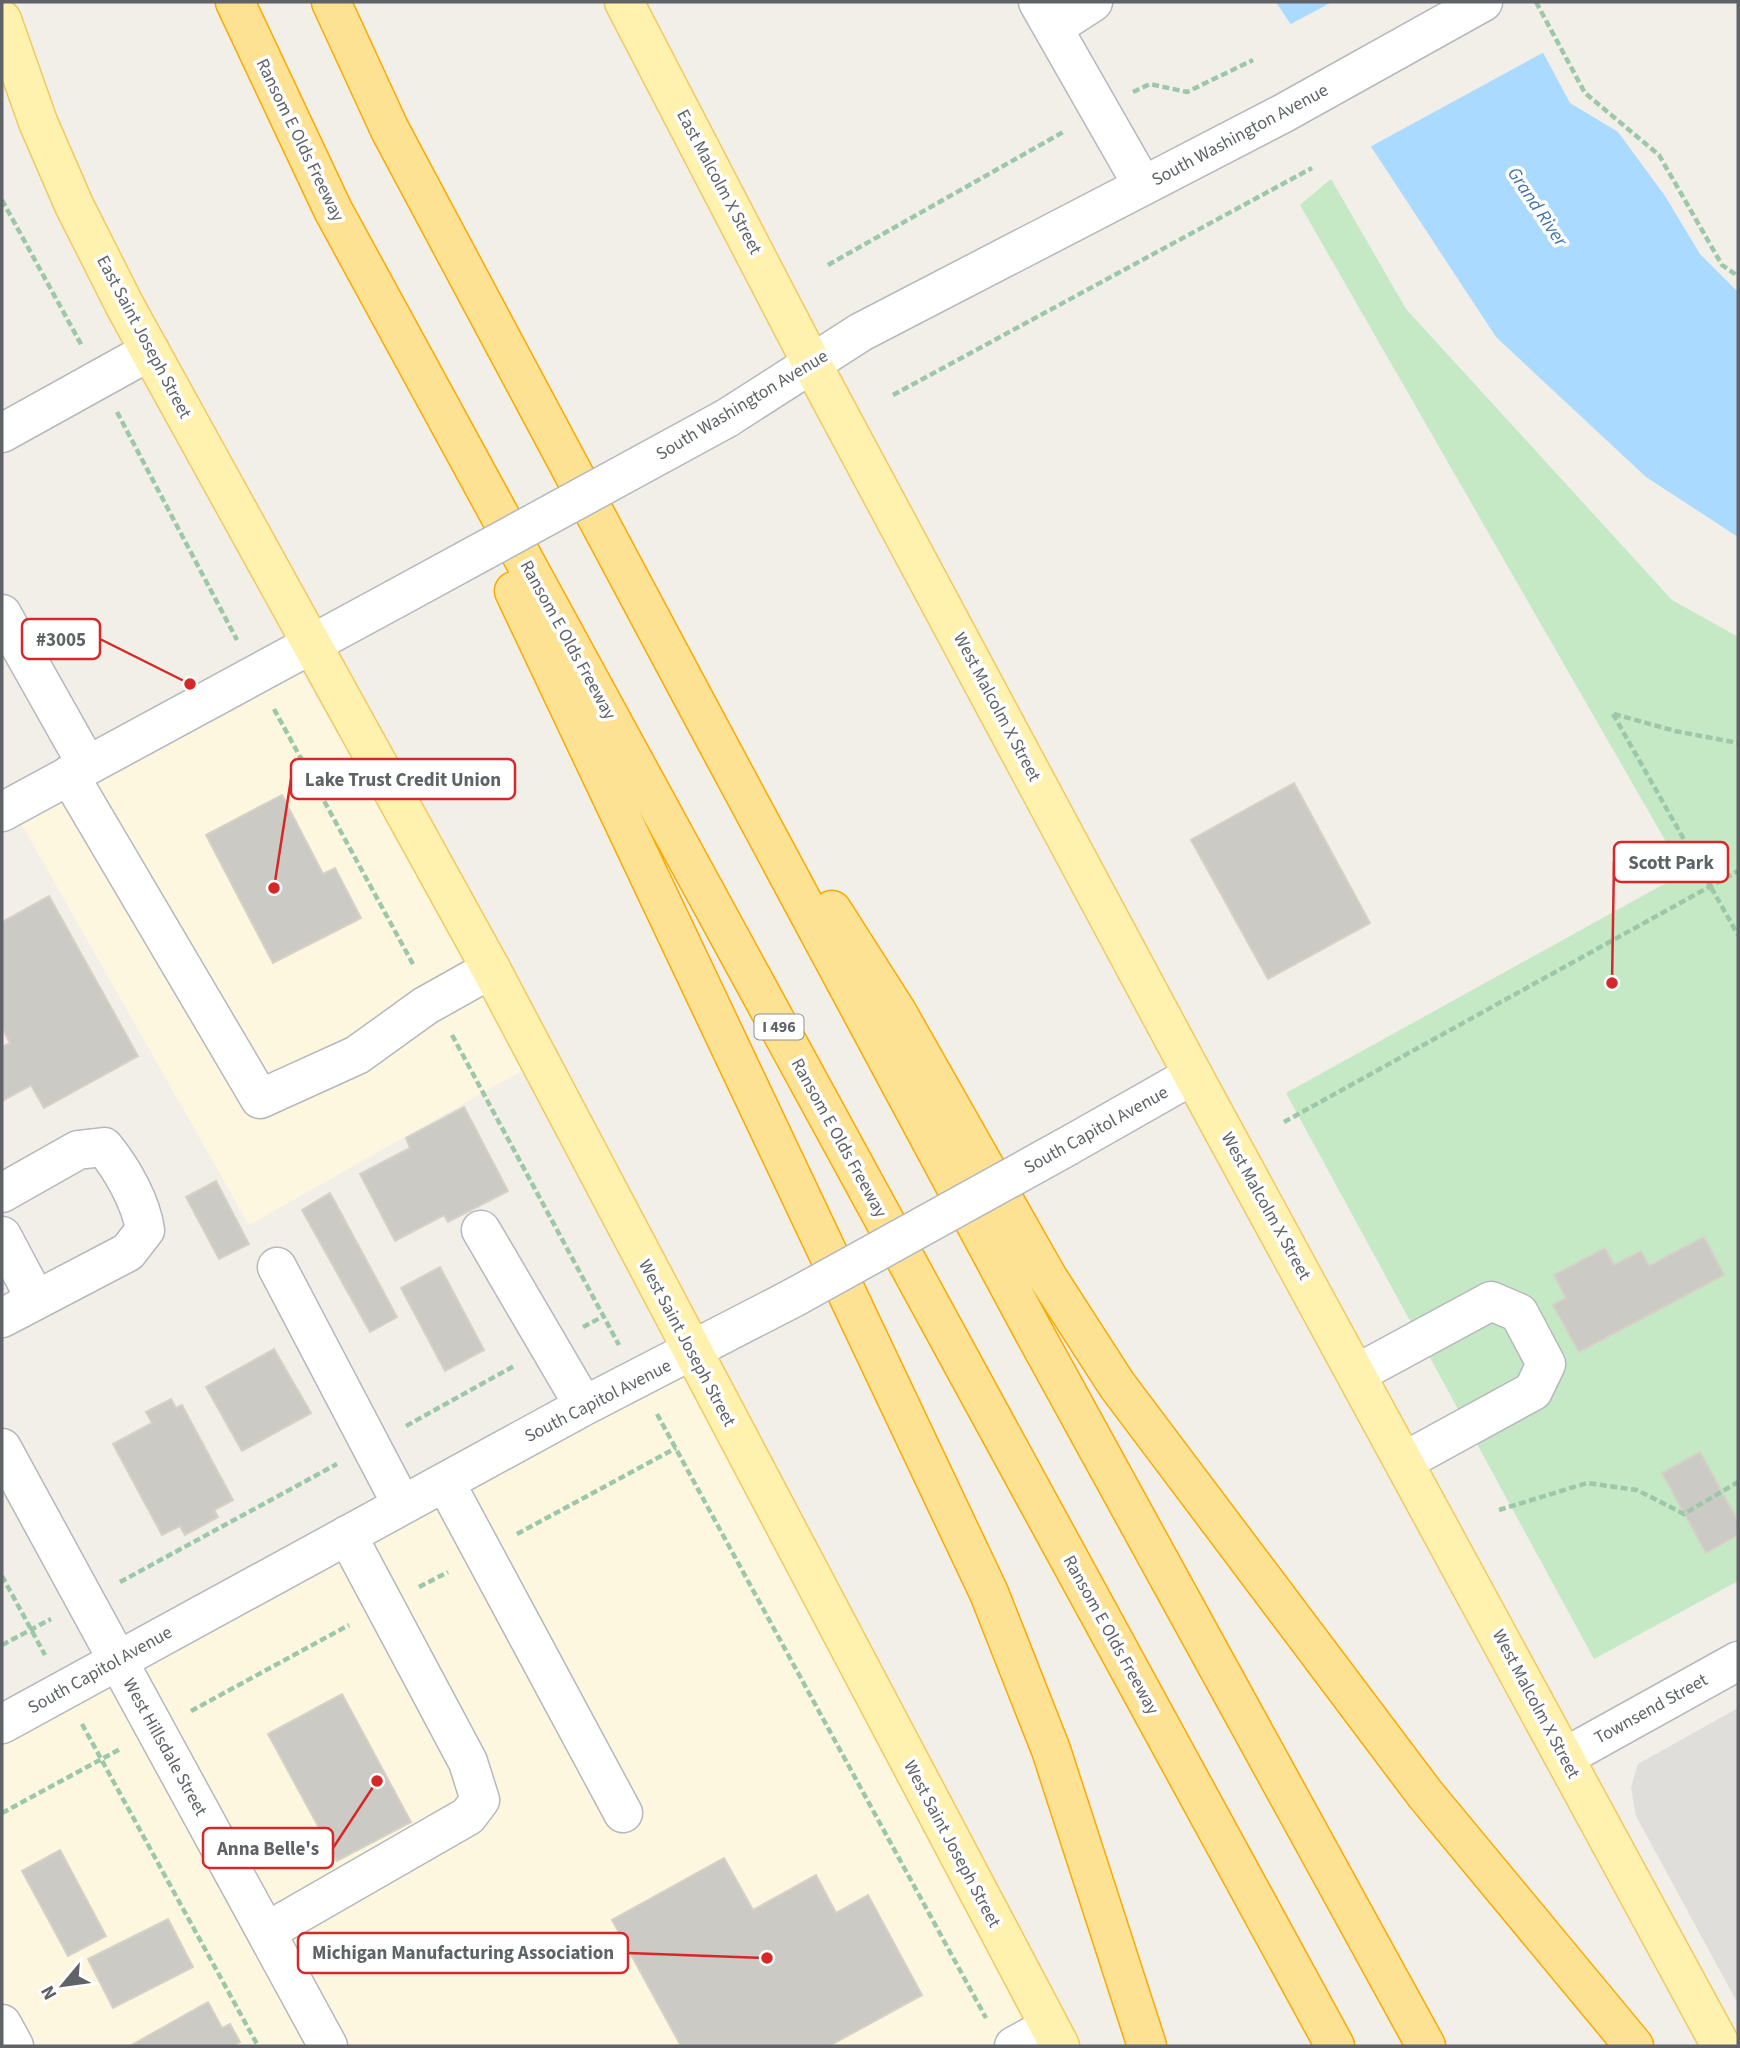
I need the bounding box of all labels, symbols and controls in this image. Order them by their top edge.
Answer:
street label: Ransom E Olds Freeway [250,54,351,226]
street label: South Washington Avenue [1147,78,1333,192]
street label: East Malcolm X Street [670,105,768,259]
water label: Grand River [1500,162,1574,253]
street label: East Saint Joseph Street [90,251,198,423]
street label: South Washington Avenue [651,344,833,466]
street label: Ransom E Olds Freeway [514,556,622,725]
callout: #3005 [22,619,100,659]
text: #3005 [36,627,86,654]
street label: West Malcolm X Street [947,628,1047,786]
callout: Lake Trust Credit Union [291,759,515,799]
text: Lake Trust Credit Union [305,767,501,794]
callout: Scott Park [1614,842,1728,882]
text: Scott Park [1628,850,1714,877]
road number: I 496 [754,1015,804,1040]
street label: Ransom E Olds Freeway [785,1054,893,1223]
street label: South Capitol Avenue [1019,1080,1173,1180]
street label: West Malcolm X Street [1215,1128,1317,1284]
street label: West Saint Joseph Street [632,1255,742,1431]
street label: South Capitol Avenue [520,1353,676,1449]
street label: Ransom E Olds Freeway [1057,1551,1165,1720]
street label: South Capitol Avenue [23,1620,177,1720]
street label: West Malcolm X Street [1486,1625,1586,1783]
street label: Townsend Street [1590,1668,1712,1750]
street label: West Hillsdale Street [117,1674,213,1820]
street label: West Saint Joseph Street [897,1756,1007,1932]
callout: Anna Belle's [203,1828,333,1868]
text: Anna Belle's [216,1836,319,1863]
callout: Michigan Manufacturing Association [298,1933,628,1973]
text: Michigan Manufacturing Association [312,1940,614,1967]
north arrow [28,1950,98,2020]
text: N [35,1980,64,2005]

